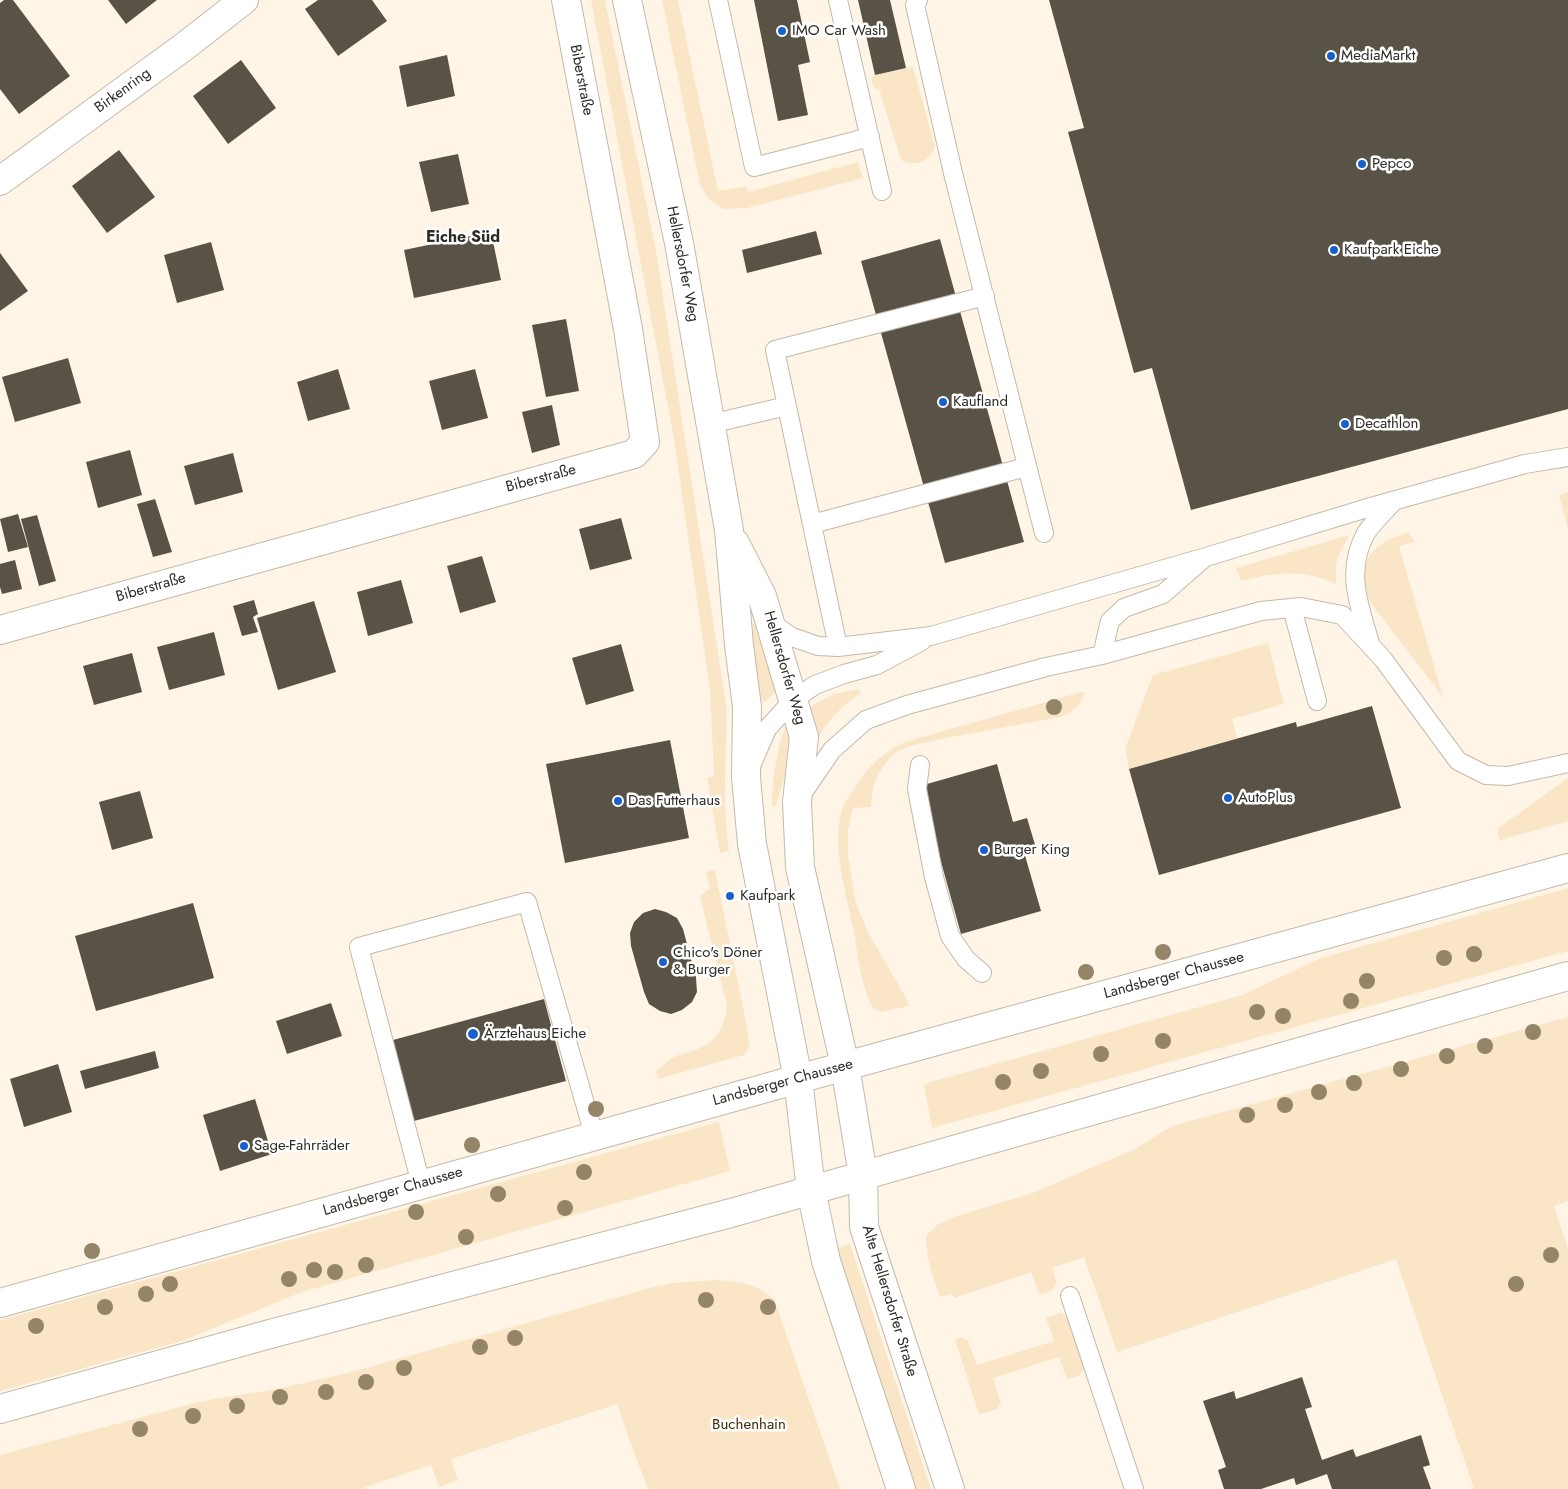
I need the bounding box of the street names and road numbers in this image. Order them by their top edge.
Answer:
street label: Biberstraße [565,43,597,117]
street label: Birkenring [91,65,155,117]
street label: Hellersdorfer Weg [662,204,702,324]
street label: Biberstraße [504,461,578,497]
street label: Biberstraße [114,569,188,607]
street label: Hellersdorfer Weg [759,609,809,727]
street label: Landsberger Chaussee [1102,949,1246,1003]
street label: Landsberger Chaussee [711,1056,855,1110]
street label: Landsberger Chaussee [321,1163,465,1221]
street label: Alte Hellersdorfer Straße [857,1223,921,1379]

